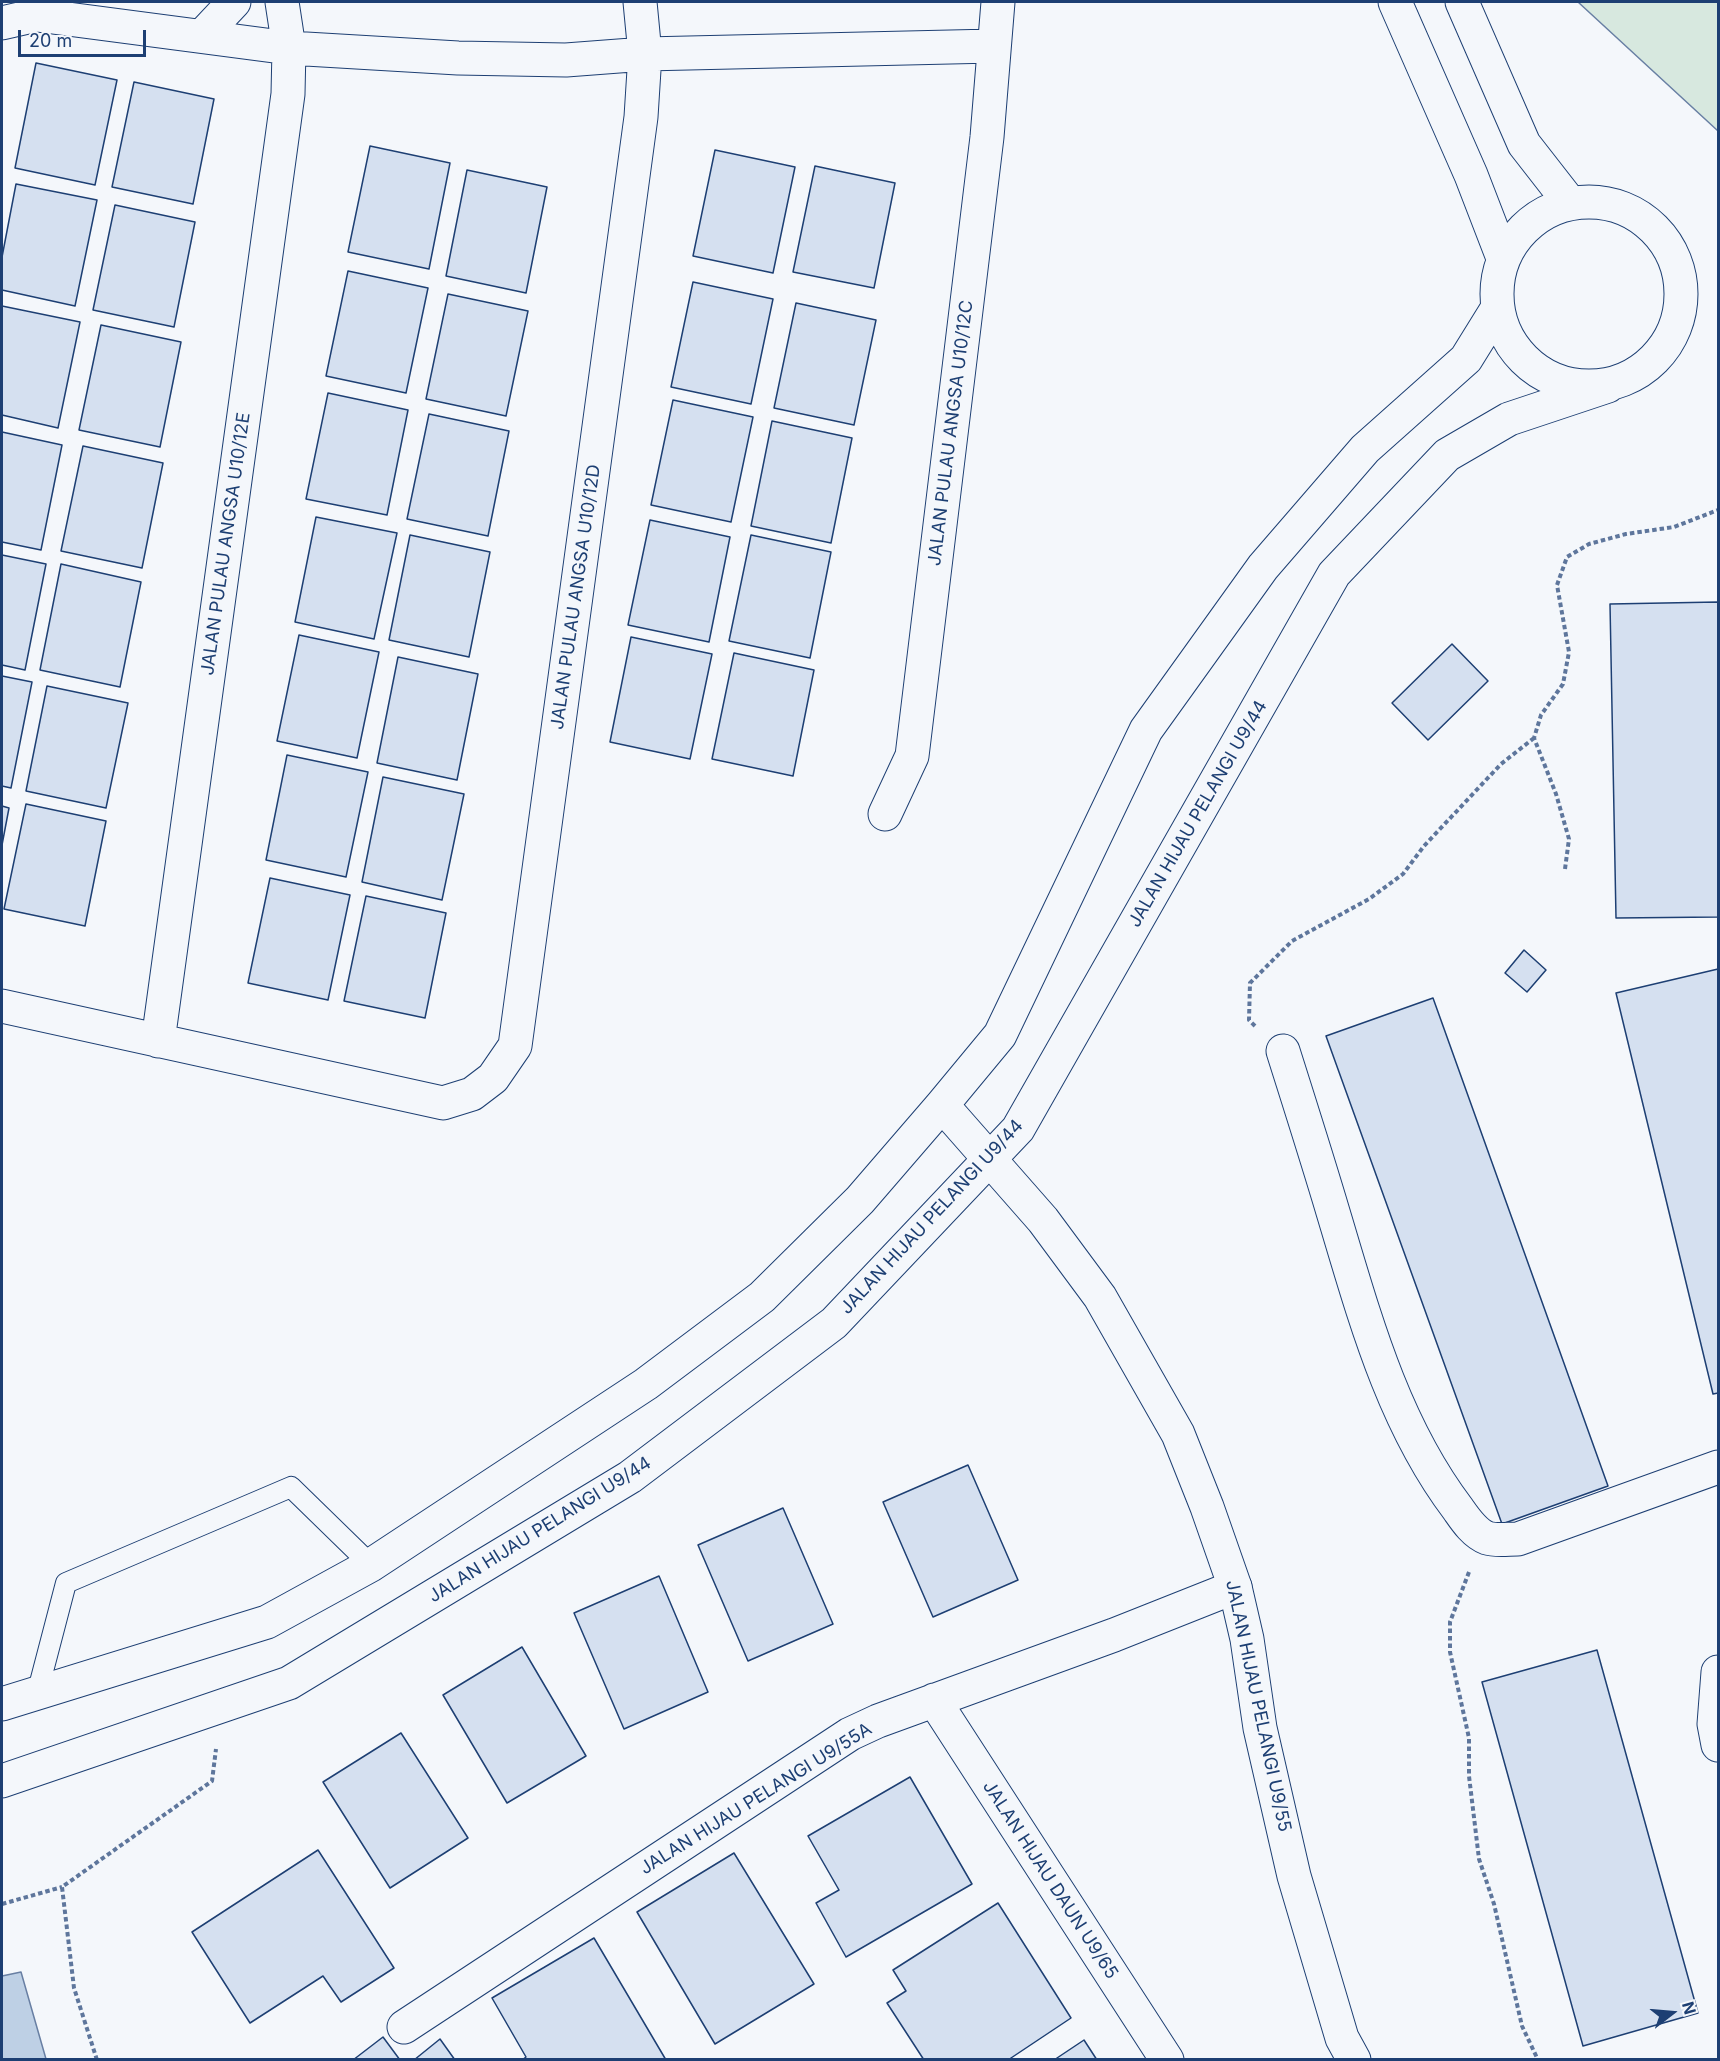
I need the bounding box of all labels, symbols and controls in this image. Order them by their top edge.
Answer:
scale bar [21,18,148,56]
text: 20 m [29,30,72,51]
street label: JALAN PULAU ANGSA U10/12C [924,299,978,567]
street label: JALAN PULAU ANGSA U10/12E [197,411,255,677]
street label: JALAN PULAU ANGSA U10/12D [547,463,605,731]
street label: JALAN HIJAU PELANGI U9/44 [1124,697,1272,931]
street label: JALAN HIJAU PELANGI U9/44 [836,1115,1028,1319]
street label: JALAN HIJAU PELANGI U9/44 [425,1452,655,1608]
street label: JALAN HIJAU PELANGI U9/55 [1221,1578,1295,1834]
street label: JALAN HIJAU PELANGI U9/55A [636,1718,876,1880]
street label: JALAN HIJAU DAUN U9/65 [978,1777,1122,1983]
north arrow [1642,1983,1702,2043]
text: N [1678,1999,1701,2017]

